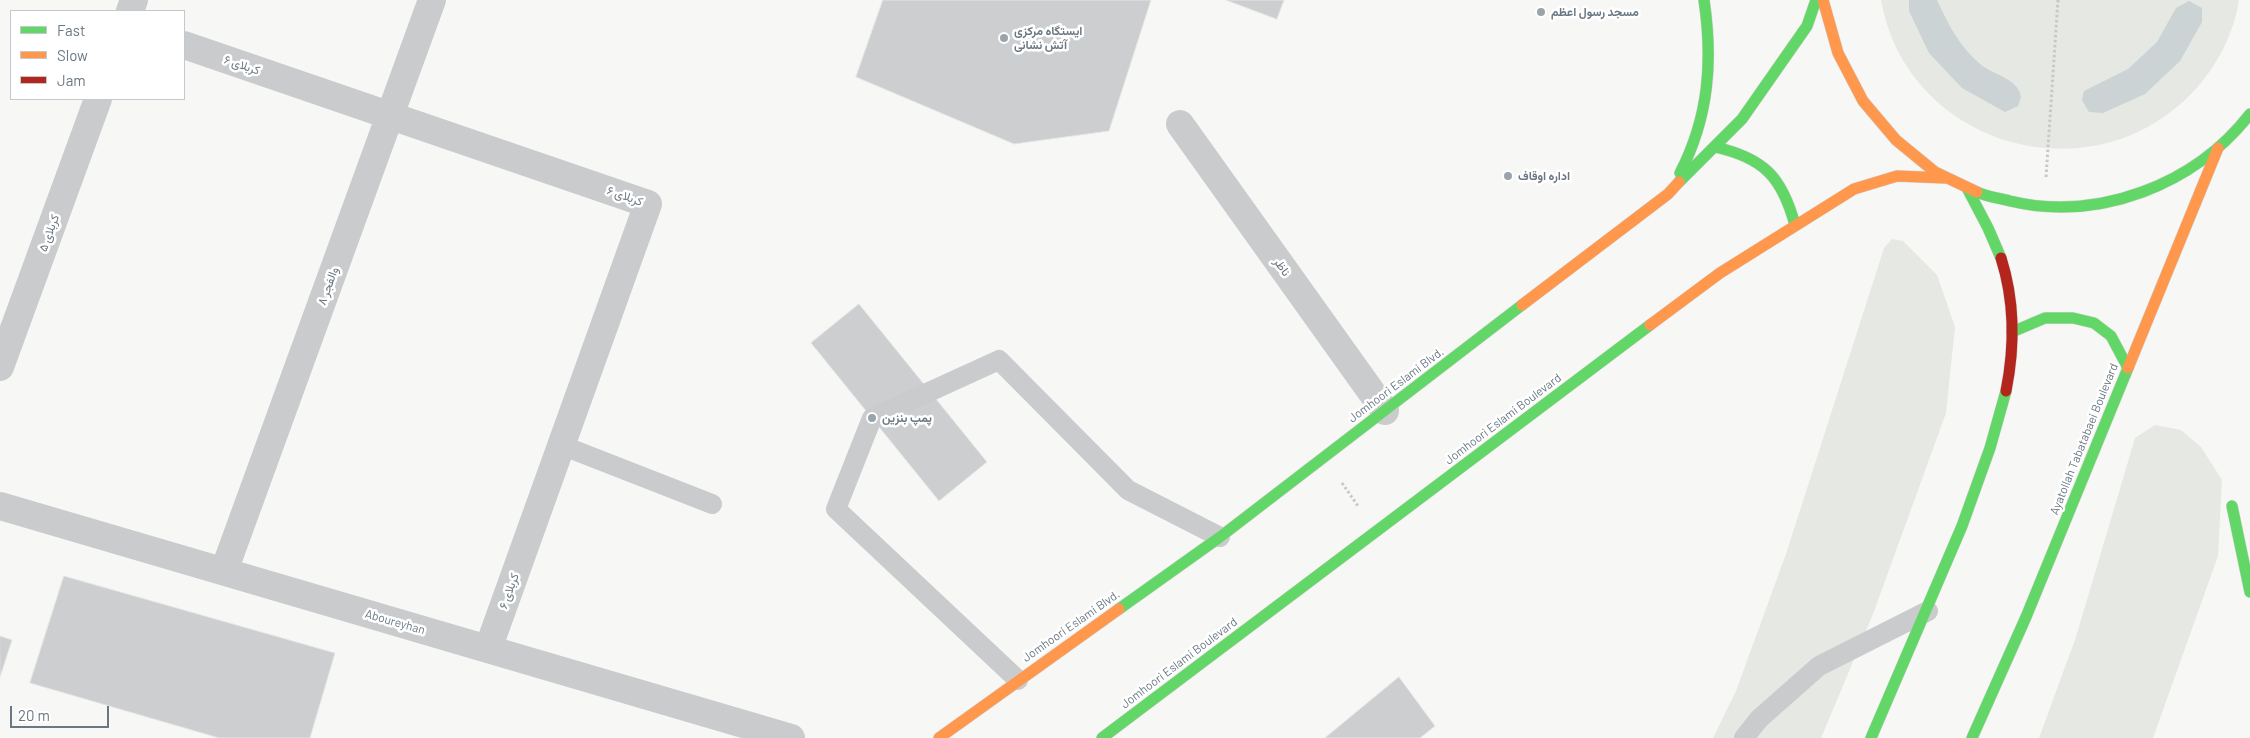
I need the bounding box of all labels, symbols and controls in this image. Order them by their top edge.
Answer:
place label: مسجد رسول اعظم [1551,5,1639,19]
marker: مسجد رسول اعظم [1535,6,1547,18]
legend [10,10,185,100]
text: Fast [57,21,85,39]
place label: ایستگاه مرکزی آتش نشانی [1014,24,1082,52]
marker: ایستگاه مرکزی آتش نشانی [998,32,1010,44]
text: Slow [57,46,88,64]
street label: کربلای ۶ [222,52,262,78]
text: Jam [57,71,86,89]
place label: اداره اوقاف [1518,169,1570,183]
marker: اداره اوقاف [1502,170,1514,182]
street label: کربلای ۶ [605,183,645,209]
street label: کربلای ۵ [36,213,62,253]
street label: ناظر [1271,255,1293,279]
street label: والفجر ۸ [314,265,342,307]
street label: Jomhoori Eslami Blvd. [1345,344,1447,426]
street label: Ayatollah Tabatabaei Boulevard [2047,361,2121,517]
street label: Jomhoori Eslami Boulevard [1442,371,1564,467]
place label: پمپ بنزین [882,411,932,425]
marker: پمپ بنزین [866,412,878,424]
street label: کربلای ۶ [496,571,522,611]
street label: Jomhoori Eslami Blvd. [1020,587,1122,665]
street label: Aboureyhan [363,607,427,637]
street label: Jomhoori Eslami Boulevard [1118,615,1240,711]
scale bar [12,696,111,728]
text: 20 m [18,706,50,724]

